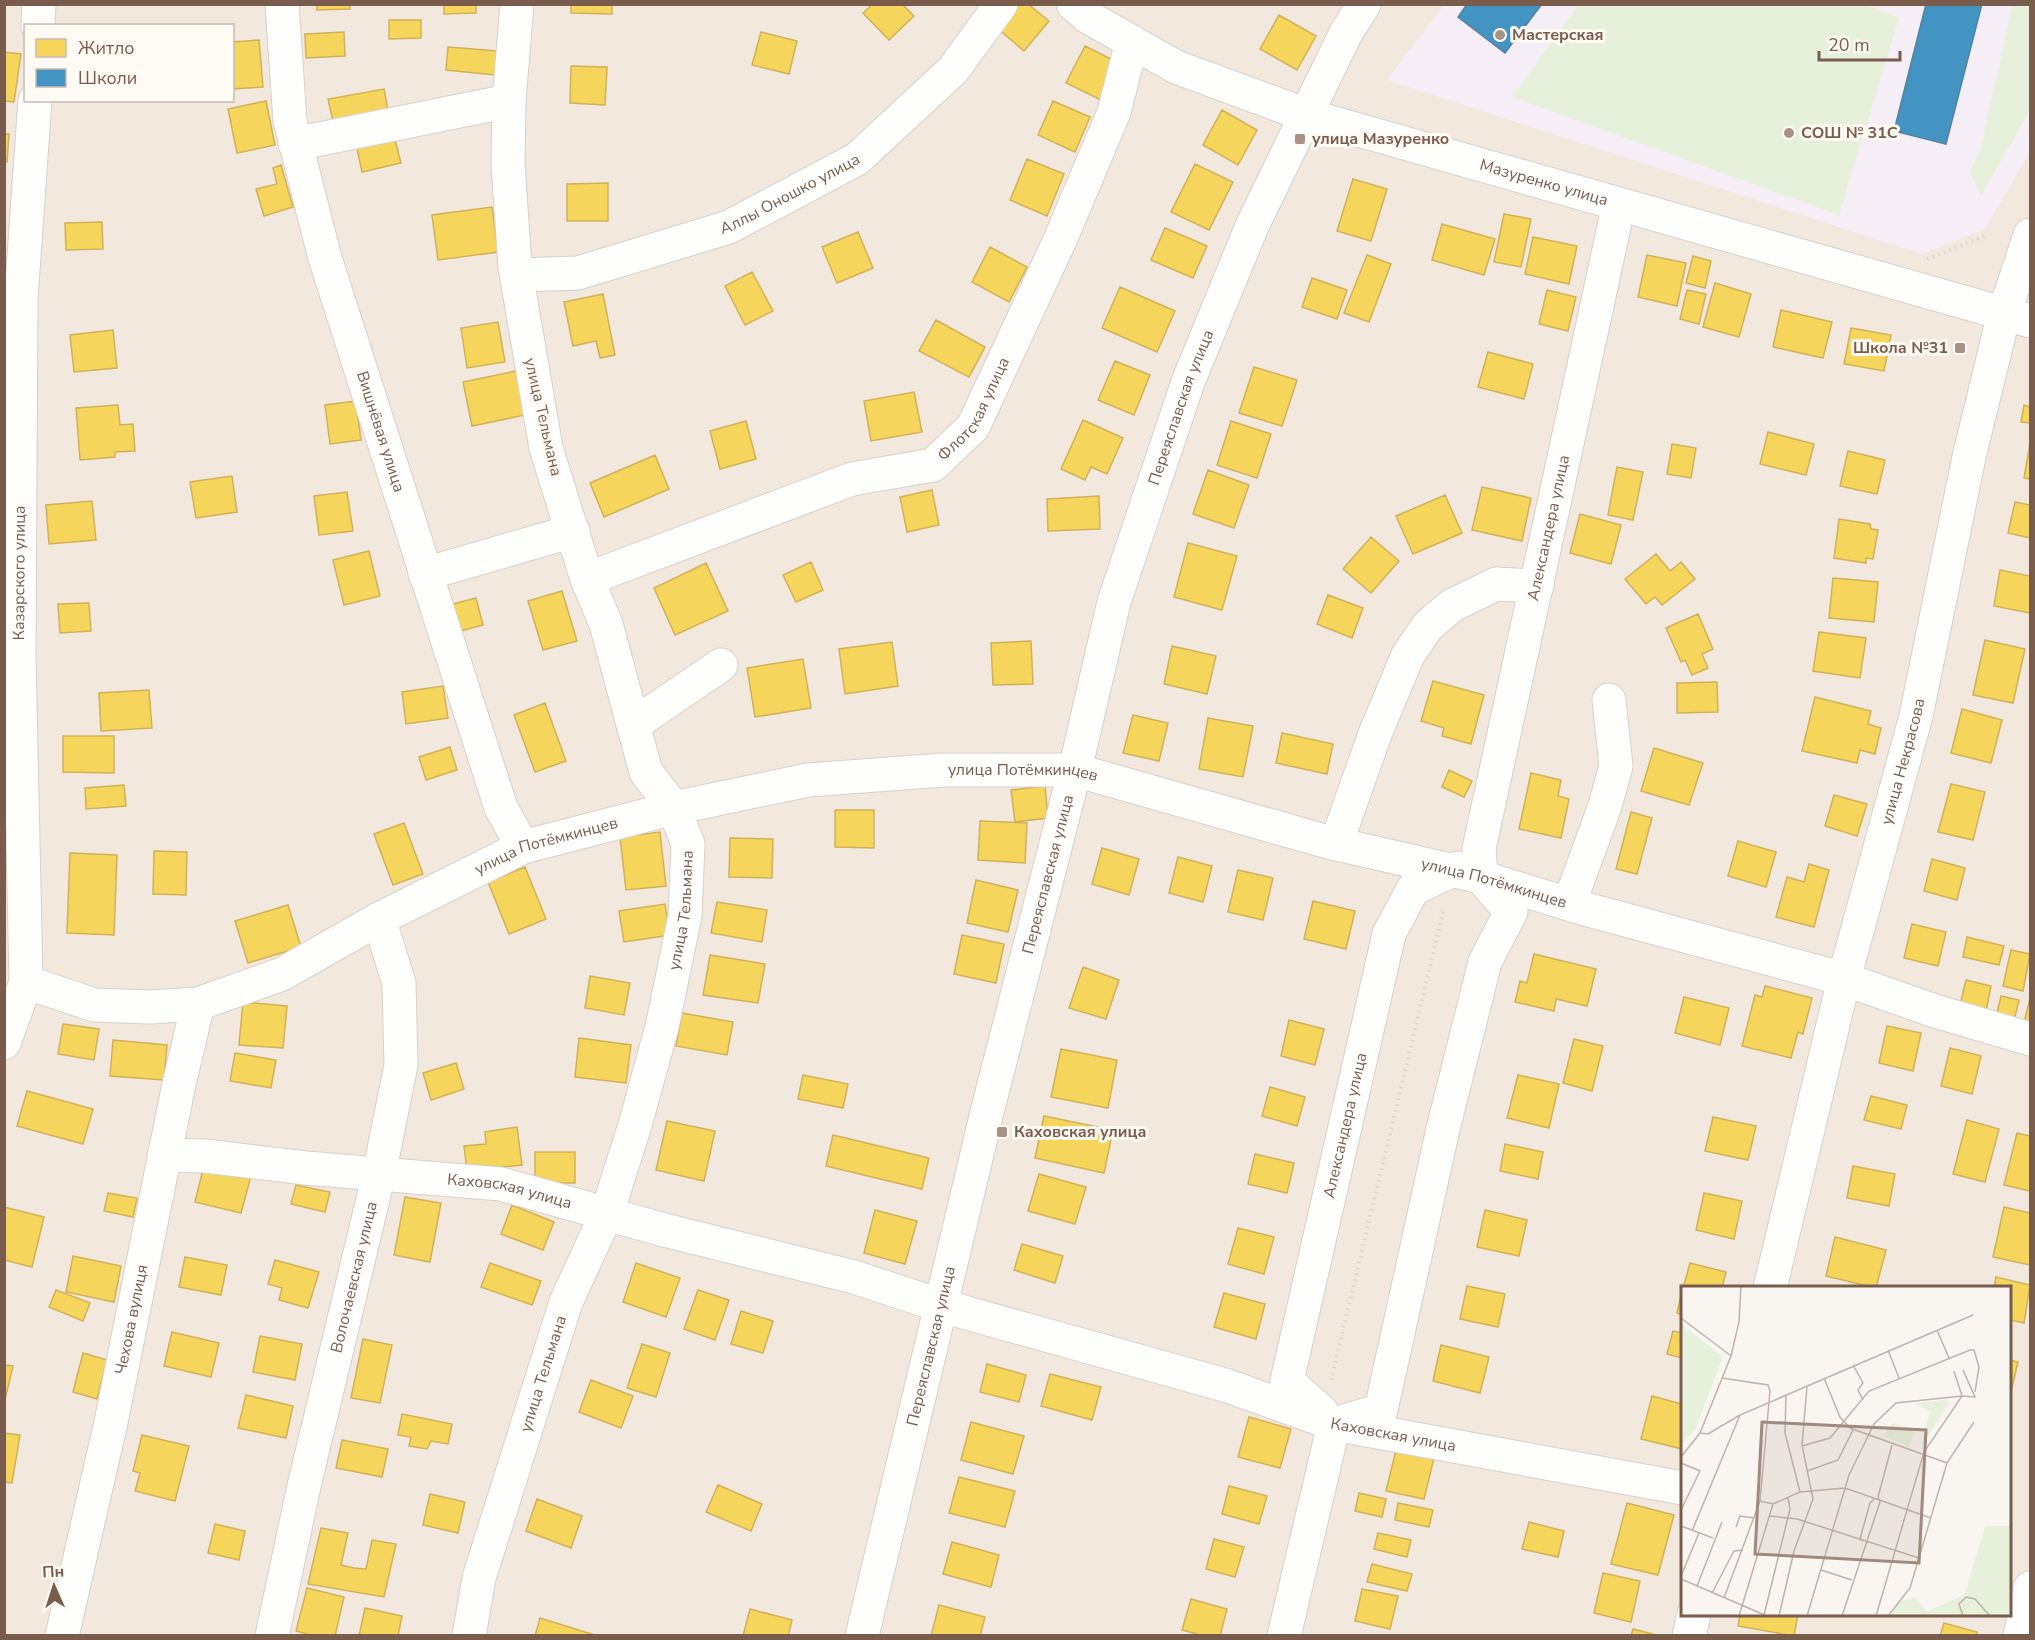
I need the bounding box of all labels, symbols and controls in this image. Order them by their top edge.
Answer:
legend [24,24,234,102]
place label: Мастерская [1512,24,1604,46]
scale bar [1819,24,1900,62]
marker: Мастерская [1493,28,1507,42]
text: 20 m [1828,33,1870,57]
text: Житло [78,36,134,60]
text: Школи [78,66,137,90]
place label: СОШ № 31С [1801,122,1898,144]
marker: СОШ № 31С [1782,126,1796,140]
place label: улица Мазуренко [1312,128,1449,150]
marker: улица Мазуренко [1293,132,1307,146]
street label: Аллы Оношко улица [717,148,864,240]
street label: Мазуренко улица [1477,154,1611,211]
street label: Переяславская улица [1143,327,1219,488]
place label: Школа №31 [1853,337,1948,359]
marker: Школа №31 [1953,341,1967,355]
street label: Флотская улица [933,354,1015,466]
street label: улица Тельмана [519,356,567,478]
street label: Вишнёвая улица [351,368,410,495]
street label: Александера улица [1522,453,1575,603]
street label: Казарского улица [8,505,31,640]
street label: улица Некрасова [1876,696,1930,827]
street label: улица Потёмкинцев [948,758,1101,787]
street label: Переяславская улица [1017,792,1079,956]
street label: улица Потёмкинцев [471,812,621,880]
street label: улица Тельмана [663,850,699,972]
street label: улица Потёмкинцев [1419,853,1570,914]
street label: Александера улица [1318,1050,1373,1200]
place label: Каховская улица [1014,1121,1146,1143]
marker: Каховская улица [995,1125,1009,1139]
street label: Каховская улица [446,1169,574,1214]
street label: Волочаевская улица [325,1199,383,1355]
street label: Чехова вулиця [110,1263,153,1377]
street label: Переяславская улица [901,1264,961,1428]
inset map [1681,1286,2011,1616]
street label: улица Тельмана [515,1313,572,1435]
street label: Каховская улица [1329,1413,1458,1457]
north arrow [24,1556,84,1616]
text: Пн [42,1560,65,1584]

